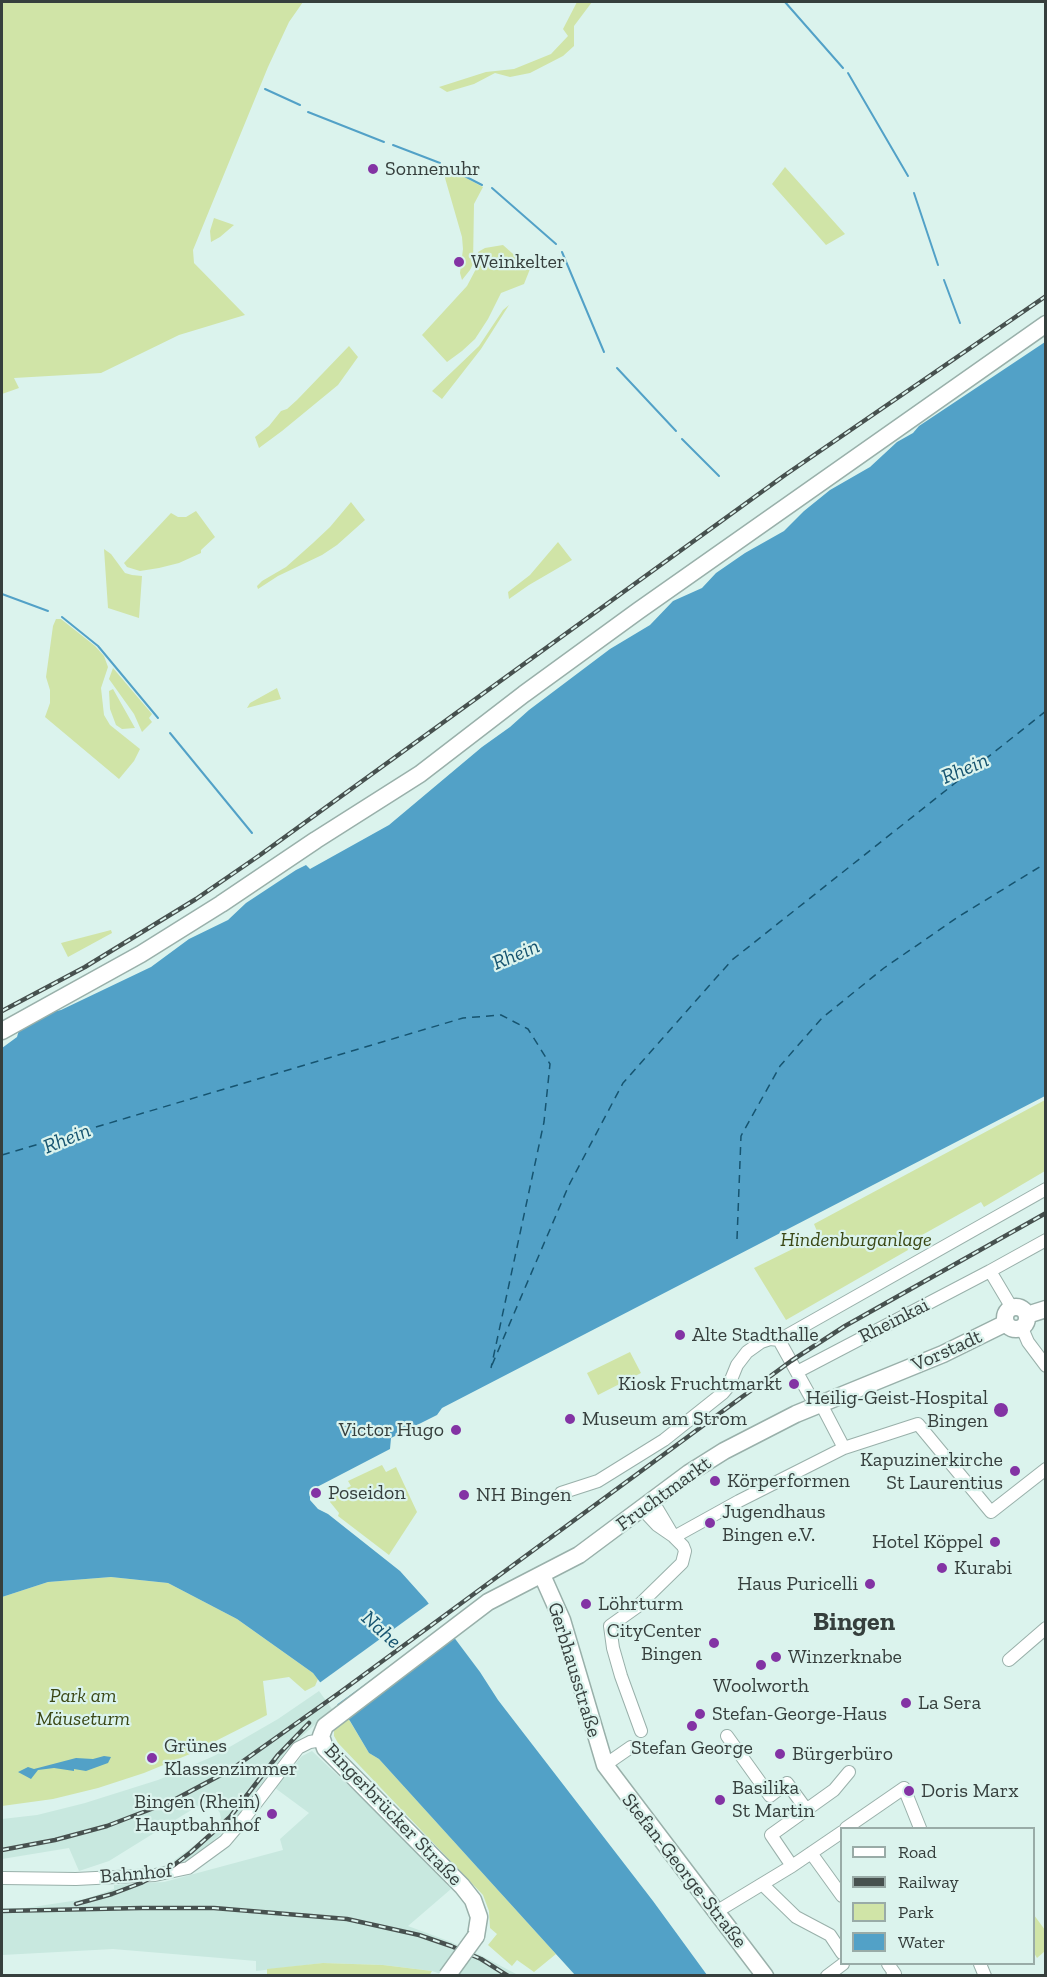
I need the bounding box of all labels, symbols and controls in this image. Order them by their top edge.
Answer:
place label: Sonnenuhr [385,157,481,181]
marker: Sonnenuhr [366,162,380,176]
place label: Weinkelter [471,250,565,274]
marker: Weinkelter [452,255,466,269]
water label: Rhein [938,748,992,790]
water label: Rhein [489,934,543,976]
water label: Rhein [40,1118,94,1160]
park label: Hindenburganlage [780,1228,932,1252]
street label: Rheinkai [855,1293,933,1349]
place label: Alte Stadthalle [692,1323,819,1347]
street label: Vorstadt [908,1325,986,1377]
marker: Alte Stadthalle [673,1328,687,1342]
place label: Kiosk Fruchtmarkt [618,1372,782,1396]
marker: Kiosk Fruchtmarkt [787,1377,801,1391]
place label: Heilig-Geist-Hospital Bingen [806,1386,988,1433]
marker: Heilig-Geist-Hospital Bingen [992,1401,1010,1419]
place label: Museum am Strom [582,1407,747,1431]
marker: Museum am Strom [563,1412,577,1426]
place label: Victor Hugo [339,1418,444,1442]
marker: Victor Hugo [449,1423,463,1437]
place label: Kapuzinerkirche St Laurentius [860,1448,1003,1495]
street label: Fruchtmarkt [612,1451,716,1537]
marker: Kapuzinerkirche St Laurentius [1008,1464,1022,1478]
place label: Körperformen [727,1469,850,1493]
marker: Körperformen [708,1474,722,1488]
place label: Poseidon [328,1481,406,1505]
place label: NH Bingen [476,1483,571,1507]
marker: Poseidon [309,1486,323,1500]
marker: NH Bingen [457,1488,471,1502]
place label: Jugendhaus Bingen e.V. [722,1500,826,1547]
marker: Jugendhaus Bingen e.V. [703,1516,717,1530]
place label: Hotel Köppel [872,1530,983,1554]
marker: Hotel Köppel [988,1535,1002,1549]
place label: Kurabi [954,1556,1012,1580]
marker: Kurabi [935,1561,949,1575]
place label: Haus Puricelli [737,1572,858,1596]
marker: Haus Puricelli [863,1577,877,1591]
place label: Löhrturm [598,1592,683,1616]
marker: Löhrturm [579,1597,593,1611]
street label: Gerbhausstraße [542,1600,606,1740]
water label: Nahe [356,1606,406,1654]
district label: Bingen [813,1607,895,1639]
place label: CityCenter Bingen [607,1619,702,1666]
marker: CityCenter Bingen [707,1636,721,1650]
place label: Winzerknabe [788,1645,902,1669]
marker: Winzerknabe [769,1650,783,1664]
marker: Woolworth [754,1658,768,1672]
place label: Woolworth [713,1674,809,1698]
park label: Park am Mäuseturm [36,1684,130,1731]
place label: La Sera [918,1691,981,1715]
marker: La Sera [899,1696,913,1710]
place label: Stefan-George-Haus [712,1702,887,1726]
marker: Stefan-George-Haus [693,1707,707,1721]
marker: Stefan George [685,1719,699,1733]
place label: Grünes Klassenzimmer [164,1734,297,1781]
place label: Stefan George [631,1736,753,1760]
street label: Bingerbrücker Straße [319,1739,467,1891]
place label: Bürgerbüro [792,1742,893,1766]
marker: Bürgerbüro [773,1747,787,1761]
marker: Grünes Klassenzimmer [145,1751,159,1765]
place label: Basilika St Martin [732,1776,815,1823]
place label: Doris Marx [921,1779,1018,1803]
marker: Doris Marx [902,1784,916,1798]
street label: Stefan-George-Straße [616,1789,752,1953]
place label: Bingen (Rhein) Hauptbahnhof [134,1790,260,1837]
marker: Basilika St Martin [713,1793,727,1807]
marker: Bingen (Rhein) Hauptbahnhof [265,1807,279,1821]
legend [840,1827,1035,1965]
text: Road [898,1841,937,1863]
street label: Bahnhof [99,1859,173,1889]
text: Railway [898,1871,959,1893]
text: Park [898,1901,934,1923]
text: Water [898,1931,945,1953]

